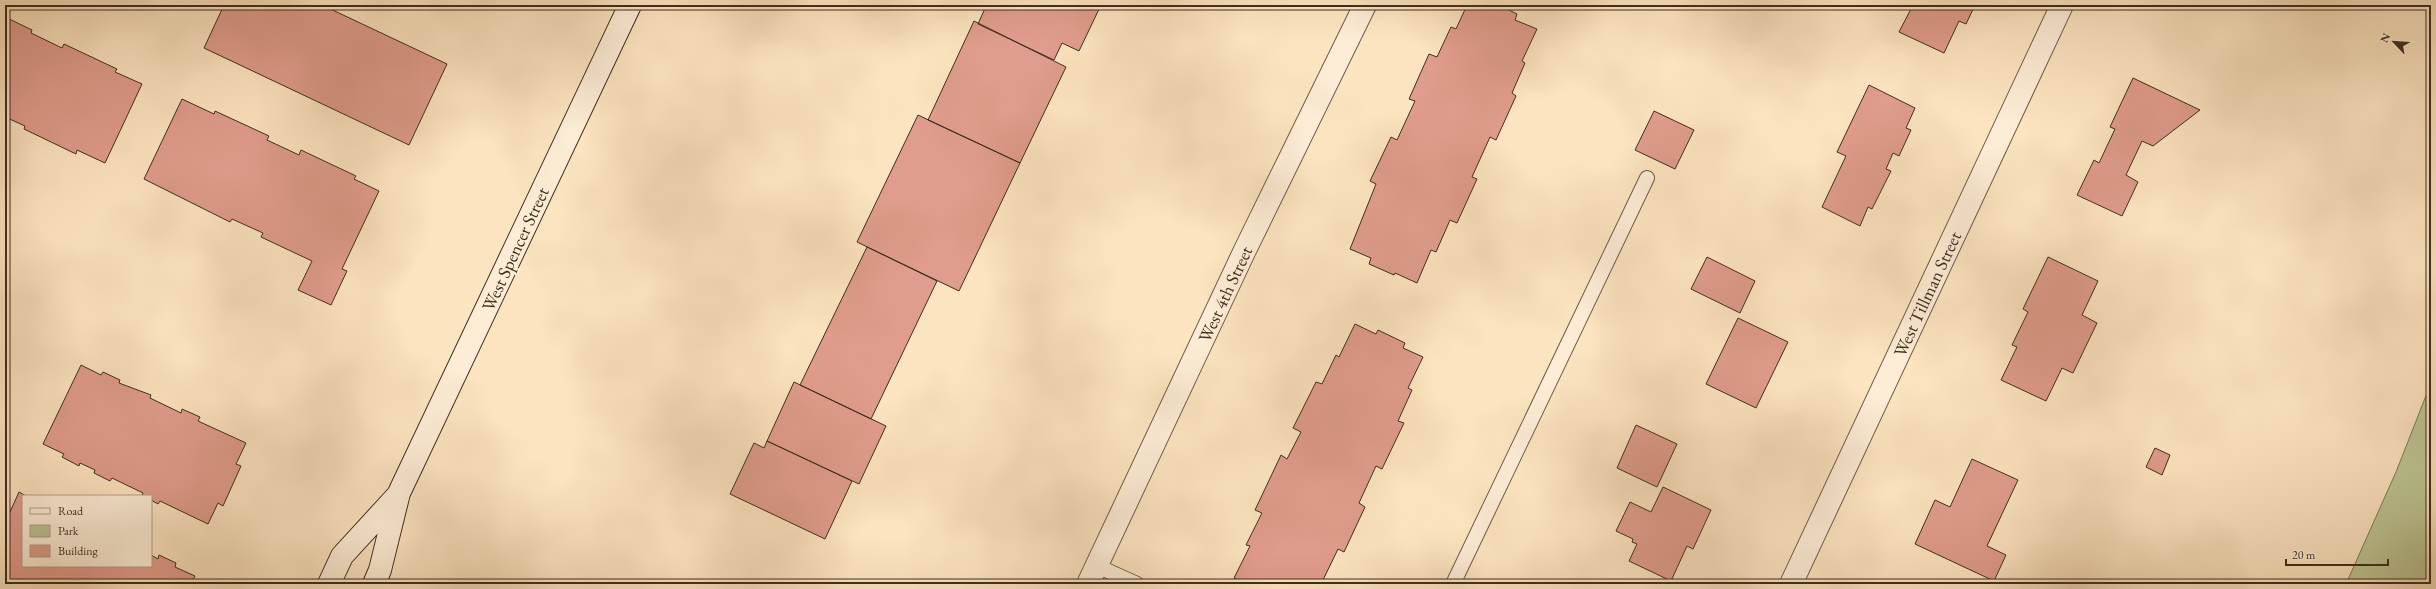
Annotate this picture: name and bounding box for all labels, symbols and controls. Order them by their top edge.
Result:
north arrow [2374,22,2414,62]
text: N [2377,31,2393,45]
street label: West Spencer Street [476,183,554,315]
street label: West Tillman Street [1888,227,1966,360]
street label: West 4th Street [1193,242,1257,346]
legend [22,495,152,567]
text: Road [58,503,84,519]
text: Park [58,523,79,539]
scale bar [2286,541,2388,567]
text: Building [58,543,99,559]
text: 20 m [2292,547,2316,563]

